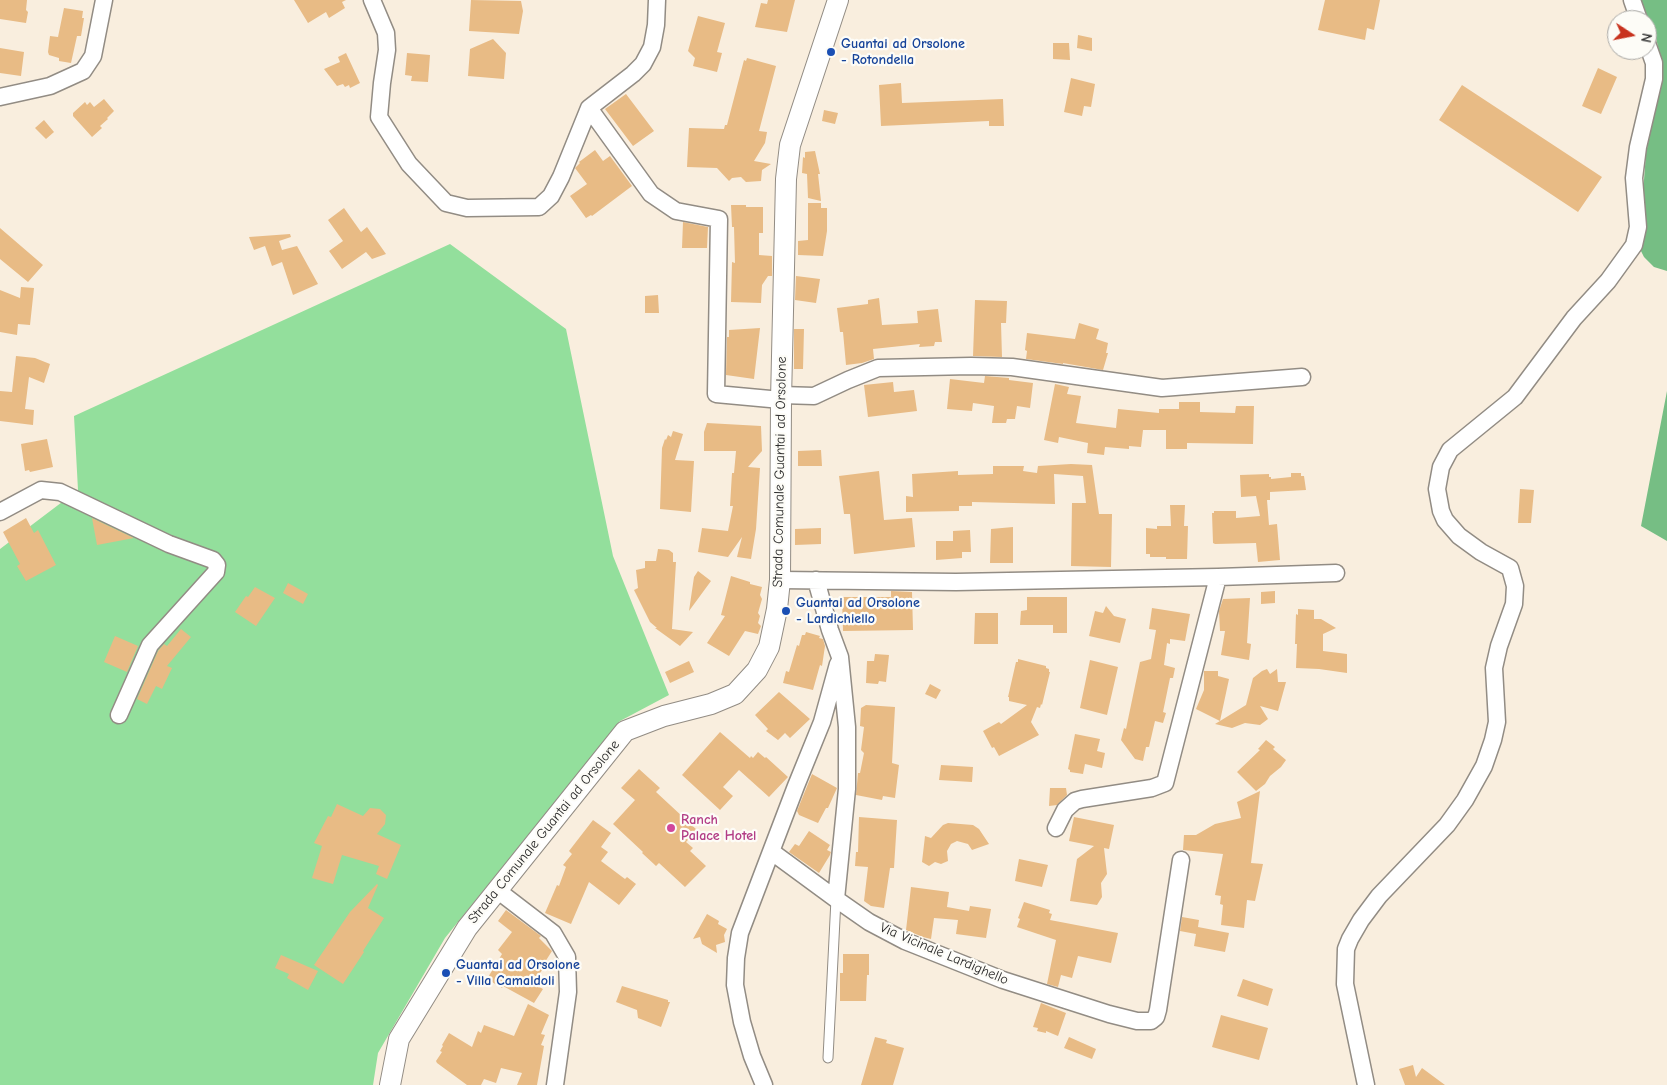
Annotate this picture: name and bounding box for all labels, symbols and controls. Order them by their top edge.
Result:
north arrow [1607,10,1657,60]
text: N [1637,32,1655,44]
place label: Guantai ad Orsolone - Rotondella [841,36,965,68]
marker: Guantai ad Orsolone - Rotondella [825,46,837,58]
street label: Strada Comunale Guantai ad Orsolone [770,356,790,588]
place label: Guantai ad Orsolone - Lardichiello [796,595,920,628]
marker: Guantai ad Orsolone - Lardichiello [780,605,792,617]
street label: Strada Comunale Guantai ad Orsolone [465,737,623,927]
place label: Ranch Palace Hotel [681,812,756,844]
marker: Ranch Palace Hotel [665,822,677,834]
street label: Via Vicinale Lardighello [877,919,1011,989]
place label: Guantai ad Orsolone - Villa Camaldoli [456,957,580,990]
marker: Guantai ad Orsolone - Villa Camaldoli [440,967,452,979]

